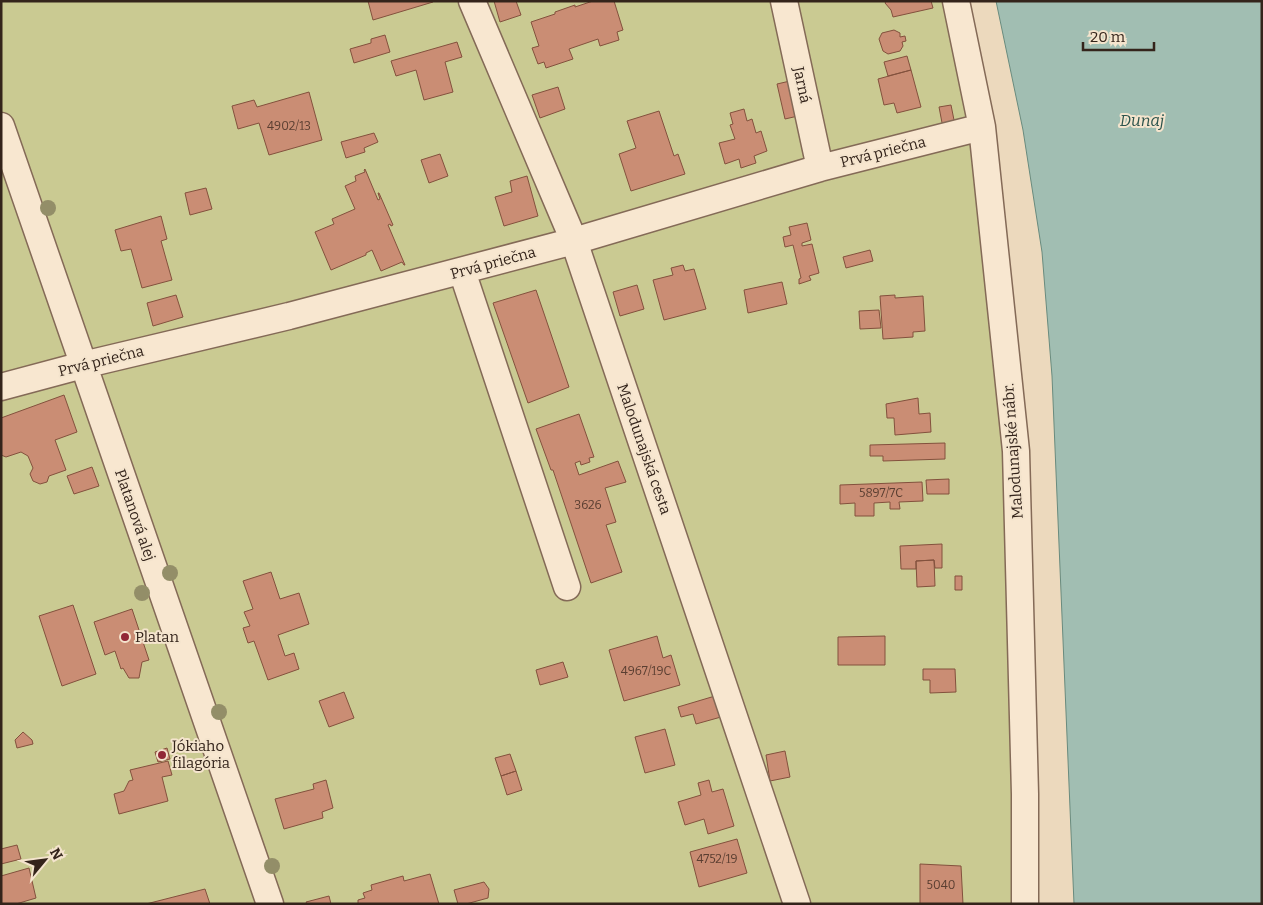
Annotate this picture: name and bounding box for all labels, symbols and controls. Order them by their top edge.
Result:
scale bar [1083,20,1154,52]
text: 20 m [1090,28,1126,46]
street label: Jarná [789,64,815,105]
water label: Dunaj [1120,111,1165,130]
house number: 4902/13 [267,119,311,133]
street label: Prvá priečna [838,133,928,171]
street label: Prvá priečna [448,243,538,283]
street label: Prvá priečna [56,342,146,380]
street label: Malodunajská cesta [613,381,675,517]
street label: Malodunajské nábr. [999,383,1027,519]
street label: Platanová alej [111,467,159,563]
house number: 5897/7C [859,486,903,500]
house number: 3626 [574,498,602,512]
place label: Platan [135,628,180,646]
marker: Platan [119,631,131,643]
house number: 4967/19C [621,664,671,678]
place label: Jókiaho filagória [171,737,230,772]
marker: Jókiaho filagória [156,749,168,761]
north arrow [20,835,70,885]
text: N [46,845,66,863]
house number: 4752/19 [696,852,738,866]
house number: 5040 [927,878,955,892]

